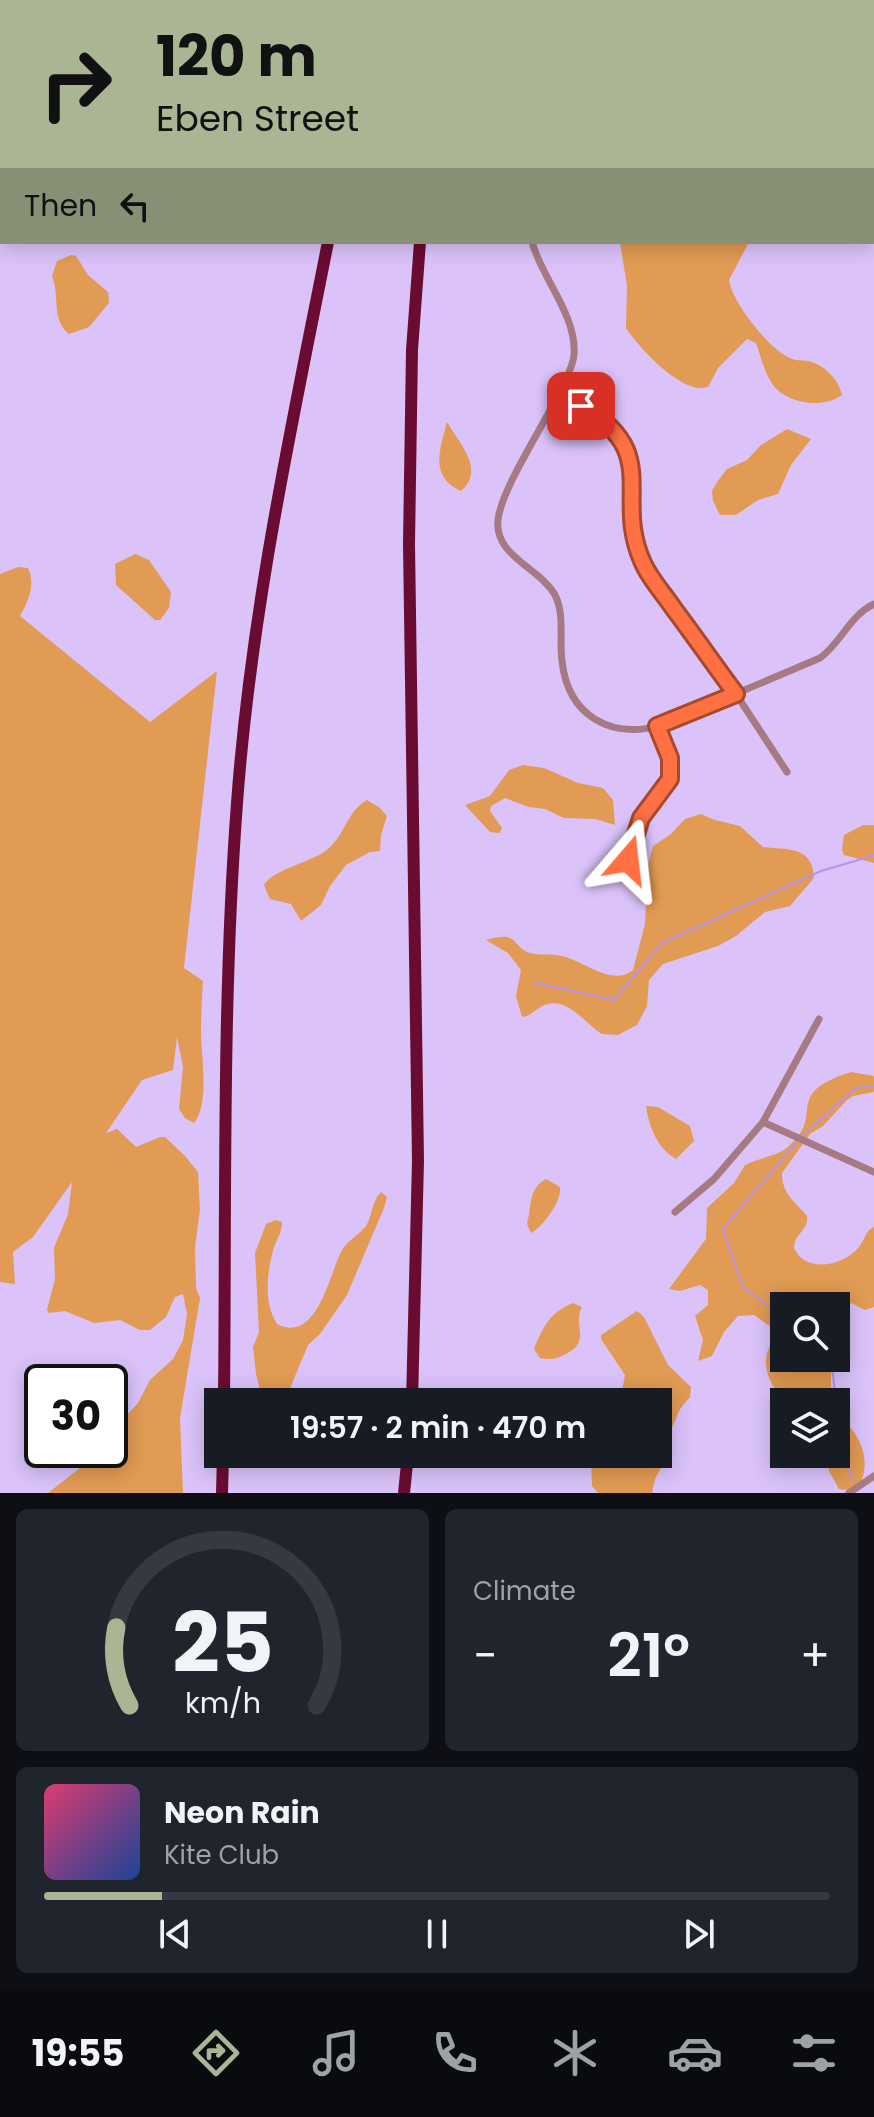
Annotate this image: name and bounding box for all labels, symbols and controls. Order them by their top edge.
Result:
text: 120 m [156,17,317,96]
icon: right [24,32,128,136]
text: Eben Street [156,93,359,144]
text: Then [24,184,97,227]
icon: left [113,184,157,228]
pin [547,372,615,440]
icon: arrive [559,384,603,428]
position arrow [586,818,670,902]
map controls [770,1292,850,1468]
button: search [770,1292,850,1372]
speed limit sign: 30 [24,1364,128,1468]
button: layers [770,1388,850,1468]
text: 19:57 · 2 min · 470 m [290,1406,586,1449]
text: Climate [473,1573,576,1609]
text: 25 [172,1585,273,1701]
text: 21° [607,1614,690,1698]
text: − [473,1625,497,1686]
text: + [800,1625,830,1686]
text: km/h [184,1683,261,1723]
text: Neon Rain [164,1791,320,1834]
text: Kite Club [164,1837,279,1873]
icon: previous [153,1912,197,1956]
icon: pause [415,1912,459,1956]
icon: next [677,1912,721,1956]
icon: directions [188,2025,244,2081]
icon: music [308,2025,364,2081]
icon: phone [427,2025,483,2081]
icon: climate [547,2025,603,2081]
icon: car [667,2025,723,2081]
icon: filters [786,2025,842,2081]
text: 19:55 [32,2028,125,2079]

